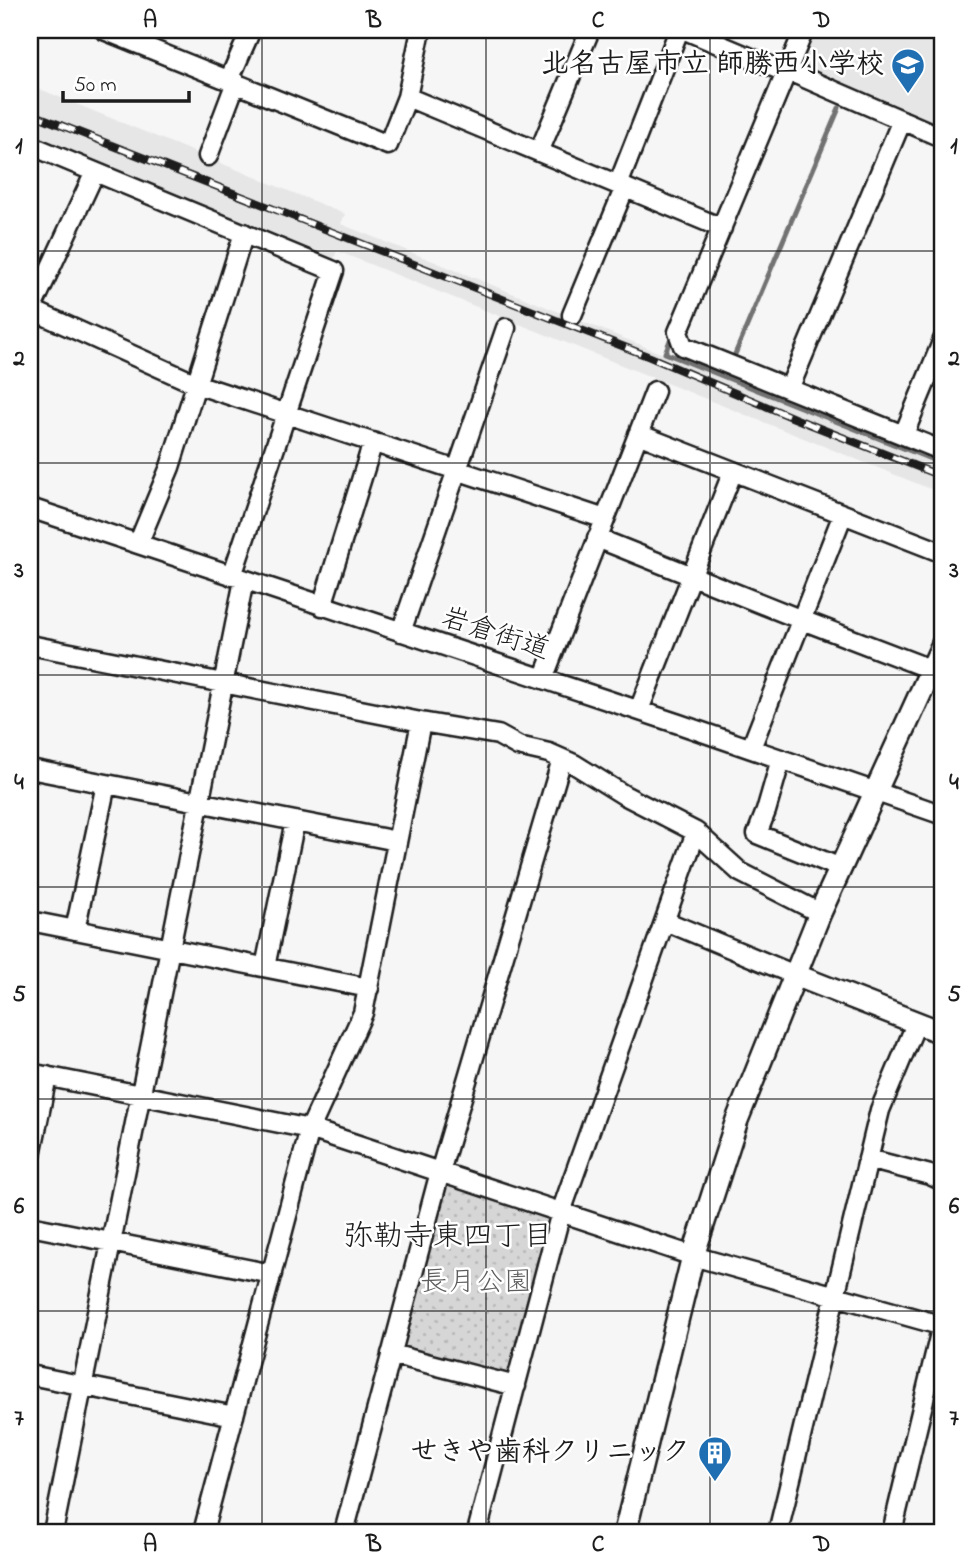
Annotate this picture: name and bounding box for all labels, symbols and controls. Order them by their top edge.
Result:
text: A [143,5,157,38]
text: B [365,5,382,38]
text: C [592,5,605,38]
text: D [813,5,830,38]
place label: 北名古屋市立 師勝西小学校 [541,45,884,86]
school or university icon: 北名古屋市立 師勝西小学校 [889,46,927,95]
scale bar [63,60,189,104]
text: 50 m [74,71,117,101]
text: 1 [15,131,23,164]
text: 1 [950,131,958,164]
text: 2 [12,343,25,376]
text: 2 [947,343,960,376]
text: 3 [13,555,24,588]
text: 3 [948,555,959,588]
street label: 岩倉街道 [435,598,555,672]
text: 4 [14,767,24,800]
text: 4 [949,767,959,800]
text: 5 [12,979,26,1012]
text: 5 [947,979,961,1012]
text: 6 [14,1191,25,1224]
text: 6 [949,1191,960,1224]
district label: 弥勒寺東四丁目 [343,1216,553,1260]
park label: 長月公園 [420,1263,532,1304]
text: 7 [14,1403,24,1436]
text: 7 [949,1403,959,1436]
place label: せきや歯科クリニック [410,1433,690,1474]
building icon: せきや歯科クリニック [696,1434,734,1483]
text: A [143,1529,157,1562]
text: B [365,1529,382,1562]
text: C [592,1529,605,1562]
text: D [813,1529,830,1562]

